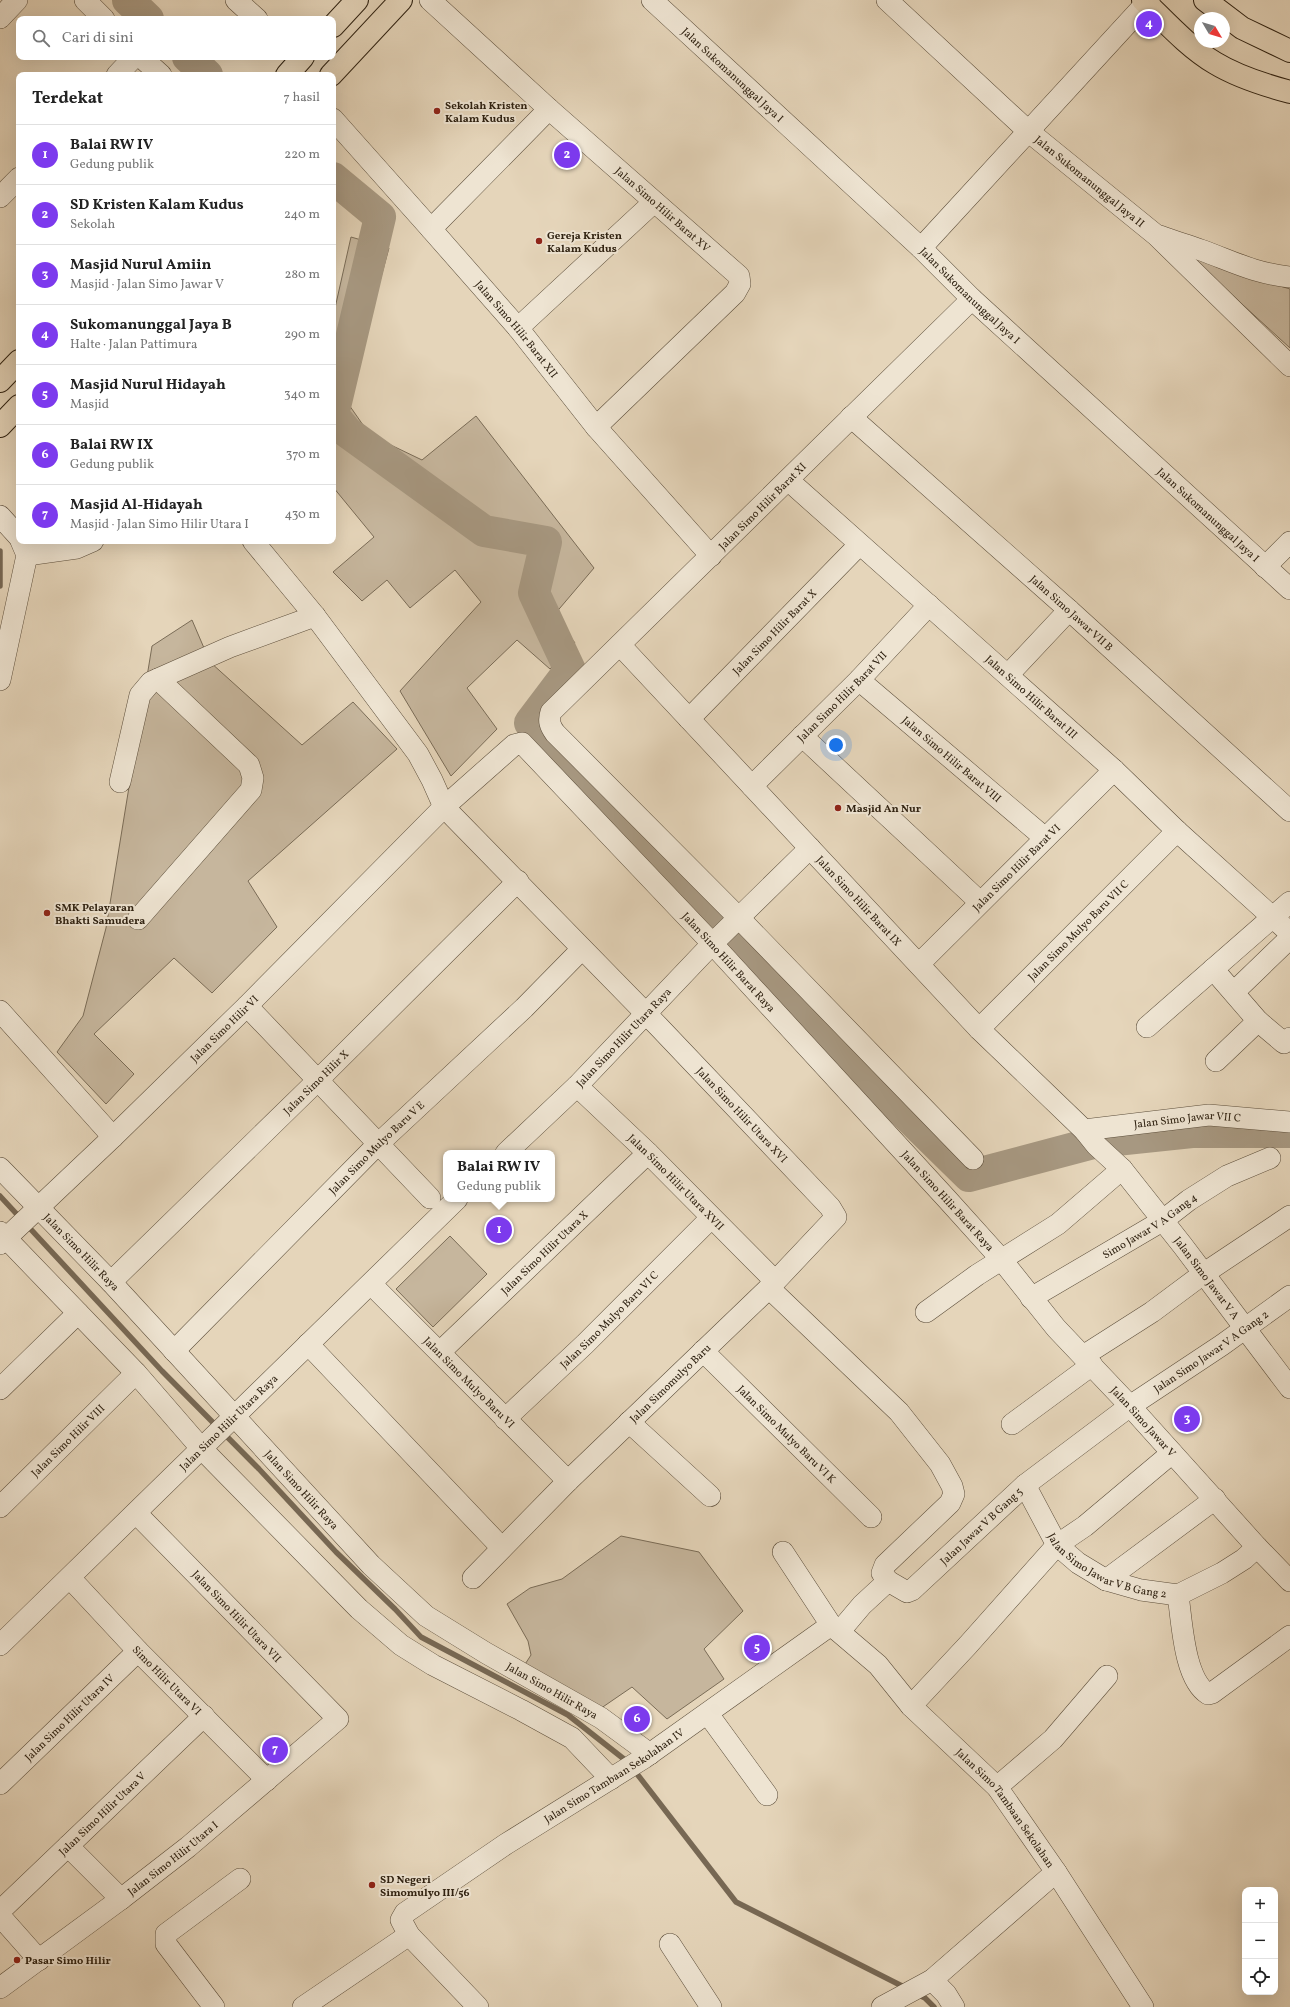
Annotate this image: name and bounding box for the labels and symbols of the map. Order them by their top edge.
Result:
pin: 4 [1136,9,1162,39]
north arrow [1194,12,1230,48]
street label: Jalan Sukomanunggal Jaya I [678,25,786,127]
place label: Sekolah Kristen Kalam Kudus [445,99,528,127]
marker: Sekolah Kristen Kalam Kudus [432,106,442,116]
street label: Jalan Sukomanunggal Jaya II [1031,133,1147,232]
pin: 2 [554,140,580,170]
street label: Jalan Simo Hilir Barat XV [611,164,713,256]
place label: Gereja Kristen Kalam Kudus [547,229,622,257]
marker: Gereja Kristen Kalam Kudus [534,236,544,246]
street label: Jalan Sukomanunggal Jaya I [915,245,1023,348]
street label: Jalan Simo Hilir Barat XII [471,278,561,382]
street label: Jalan Simo Hilir Barat XI [716,460,810,554]
street label: Jalan Sukomanunggal Jaya I [1153,465,1262,566]
street label: Jalan Simo Jawar VII B [1026,572,1116,656]
street label: Jalan Simo Hilir Barat X [730,587,821,679]
street label: Jalan Simo Hilir Barat VII [795,648,891,746]
street label: Jalan Simo Hilir Barat III [981,653,1080,743]
street label: Jalan Simo Hilir Barat VIII [898,714,1004,807]
your location [826,735,846,755]
place label: Masjid An Nur [846,802,922,817]
marker: Masjid An Nur [833,803,843,813]
street label: Jalan Simo Hilir Barat VI [970,821,1065,916]
street label: Jalan Simo Hilir Barat IX [812,853,904,950]
street label: Jalan Simo Mulyo Baru VII C [1025,877,1133,985]
place label: SMK Pelayaran Bhakti Samudera [55,901,145,929]
marker: SMK Pelayaran Bhakti Samudera [42,908,52,918]
street label: Jalan Simo Hilir Barat Raya [678,910,778,1017]
street label: Jalan Simo Hilir Utara Raya [574,985,676,1091]
street label: Jalan Simo Hilir VI [188,992,263,1066]
street label: Jalan Simo Hilir X [281,1048,353,1119]
street label: Jalan Simo Hilir Utara XVI [692,1064,790,1167]
street label: Jalan Simo Mulyo Baru V E [326,1098,429,1199]
street label: Jalan Simo Jawar VII C [1133,1109,1241,1133]
street label: Jalan Simo Hilir Utara XVII [624,1131,727,1234]
street label: Jalan Simo Hilir Barat Raya [897,1148,997,1256]
street label: Simo Jawar V A Gang 4 [1100,1190,1201,1263]
street label: Jalan Simo Hilir Utara X [498,1208,592,1299]
street label: Jalan Simo Hilir Raya [39,1211,122,1295]
pin: 1 [486,1215,512,1245]
street label: Jalan Simo Jawar V A [1170,1234,1242,1323]
street label: Jalan Simo Mulyo Baru VI C [557,1268,663,1373]
street label: Jalan Simo Jawar V A Gang 2 [1151,1308,1272,1397]
street label: Jalan Simo Mulyo Baru VI [419,1334,517,1432]
street label: Jalan Simomulyo Baru [627,1341,715,1427]
street label: Jalan Simo Hilir Utara Raya [177,1371,282,1475]
street label: Jalan Simo Mulyo Baru VI K [733,1383,839,1488]
street label: Jalan Simo Jawar V [1106,1384,1179,1461]
street label: Jalan Simo Hilir VIII [29,1402,109,1481]
pin: 3 [1174,1404,1200,1434]
street label: Jalan Simo Hilir Raya [260,1448,341,1534]
street label: Jalan Jawar V B Gang 5 [938,1485,1027,1569]
street label: Jalan Simo Jawar V B Gang 2 [1043,1531,1168,1602]
street label: Jalan Simo Hilir Utara VII [188,1568,284,1667]
pin: 5 [744,1633,770,1663]
street label: Simo Hilir Utara VI [128,1643,204,1719]
street label: Jalan Simo Hilir Raya [503,1660,600,1724]
street label: Jalan Simo Hilir Utara IV [22,1671,119,1765]
pin: 6 [624,1704,650,1734]
street label: Jalan Simo Tambaan Sekolahan IV [542,1725,688,1827]
pin: 7 [262,1735,288,1765]
street label: Jalan Simo Tambaan Sekolahan [952,1746,1057,1872]
street label: Jalan Simo Hilir Utara V [56,1769,150,1860]
street label: Jalan Simo Hilir Utara I [125,1818,222,1900]
place label: SD Negeri Simomulyo III/56 [380,1873,469,1901]
marker: SD Negeri Simomulyo III/56 [367,1880,377,1890]
place label: Pasar Simo Hilir [25,1954,112,1969]
marker: Pasar Simo Hilir [12,1955,22,1965]

